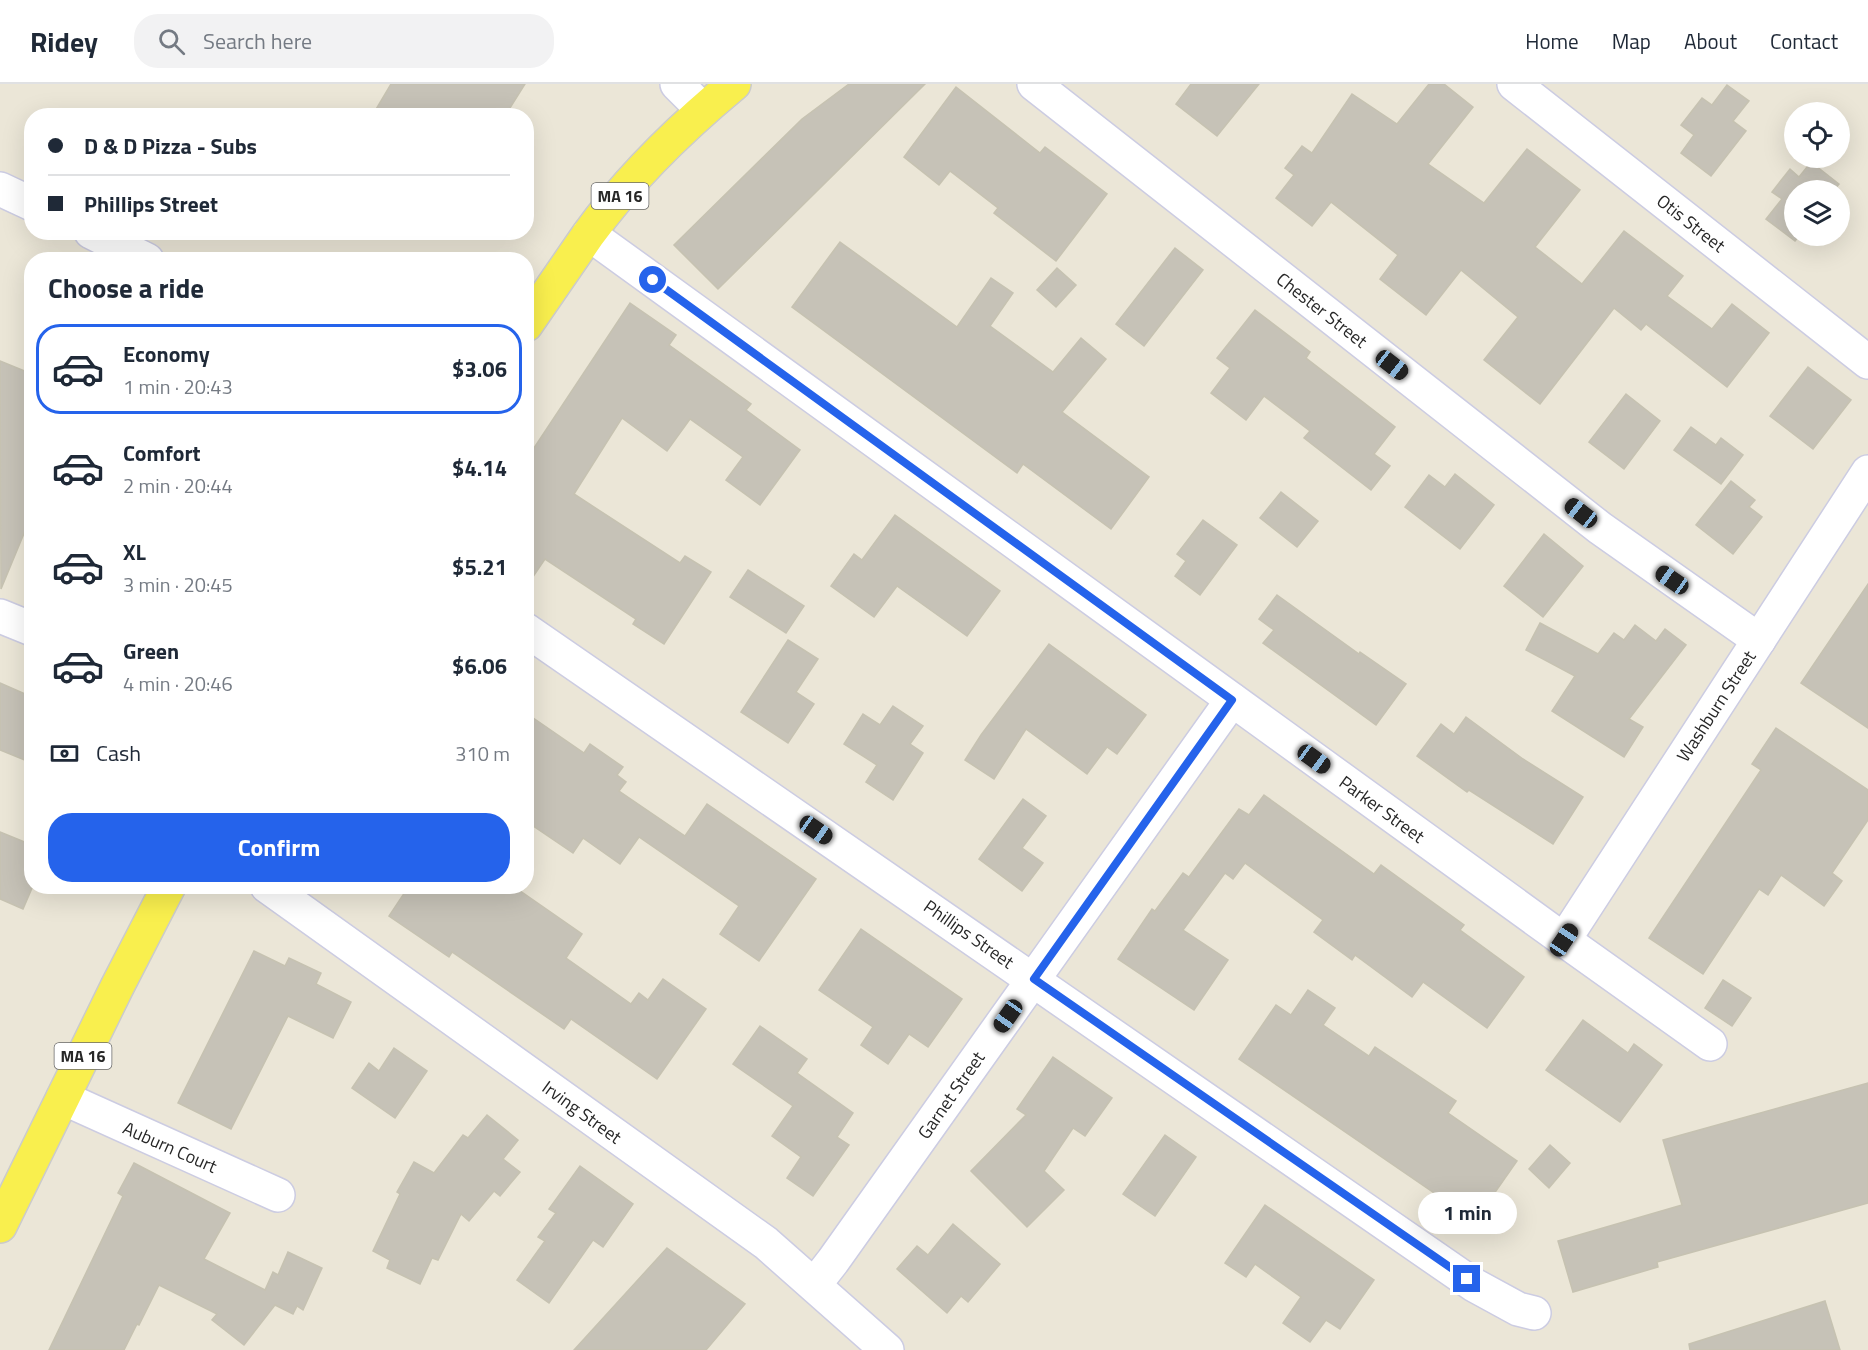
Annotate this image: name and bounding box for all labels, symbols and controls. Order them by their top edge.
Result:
search box [134,14,554,68]
text: Ridey [30,20,98,63]
text: Search here [203,24,312,58]
icon: search [155,25,188,58]
text: Home [1525,25,1579,57]
text: Map [1612,25,1651,57]
text: About [1684,25,1737,57]
text: Contact [1770,25,1838,57]
map controls [1784,102,1850,246]
button: locate [1784,102,1850,168]
text: D & D Pizza - Subs [84,129,257,163]
button: layers [1784,180,1850,246]
road number: MA 16 [592,183,648,209]
text: Phillips Street [84,187,218,221]
street label: Otis Street [1651,187,1732,259]
route start [639,266,666,293]
street label: Chester Street [1271,266,1374,355]
text: Choose a ride [48,267,204,308]
text: Economy [123,337,210,371]
icon: car [51,342,105,396]
car [1372,347,1412,383]
text: $3.06 [452,352,507,386]
text: 1 min · 20:43 [123,371,233,402]
text: Comfort [123,436,201,470]
icon: car [51,441,105,495]
text: $4.14 [452,451,507,485]
text: 2 min · 20:44 [123,470,233,501]
car [1561,495,1601,531]
text: XL [123,535,146,569]
icon: car [51,540,105,594]
text: $5.21 [452,550,507,584]
car [1652,562,1692,598]
text: 3 min · 20:45 [123,569,233,600]
text: Green [123,634,179,668]
icon: car [51,639,105,693]
street label: Washburn Street [1670,644,1763,767]
text: $6.06 [452,649,507,683]
text: 4 min · 20:46 [123,668,233,699]
text: Cash [96,736,141,770]
icon: cash [48,737,81,770]
text: 310 m [455,738,510,769]
car [1294,741,1334,777]
street label: Parker Street [1334,769,1431,850]
car [796,812,836,848]
button: Confirm [48,813,510,882]
street label: Phillips Street [918,893,1020,975]
car [1546,920,1582,960]
car [990,996,1026,1036]
road number: MA 16 [54,1043,112,1069]
street label: Garnet Street [911,1045,992,1144]
street label: Irving Street [537,1074,628,1151]
street label: Auburn Court [119,1114,222,1180]
callout: 1 min [1418,1192,1516,1234]
text: 1 min [1443,1197,1492,1228]
route end [1453,1265,1480,1292]

